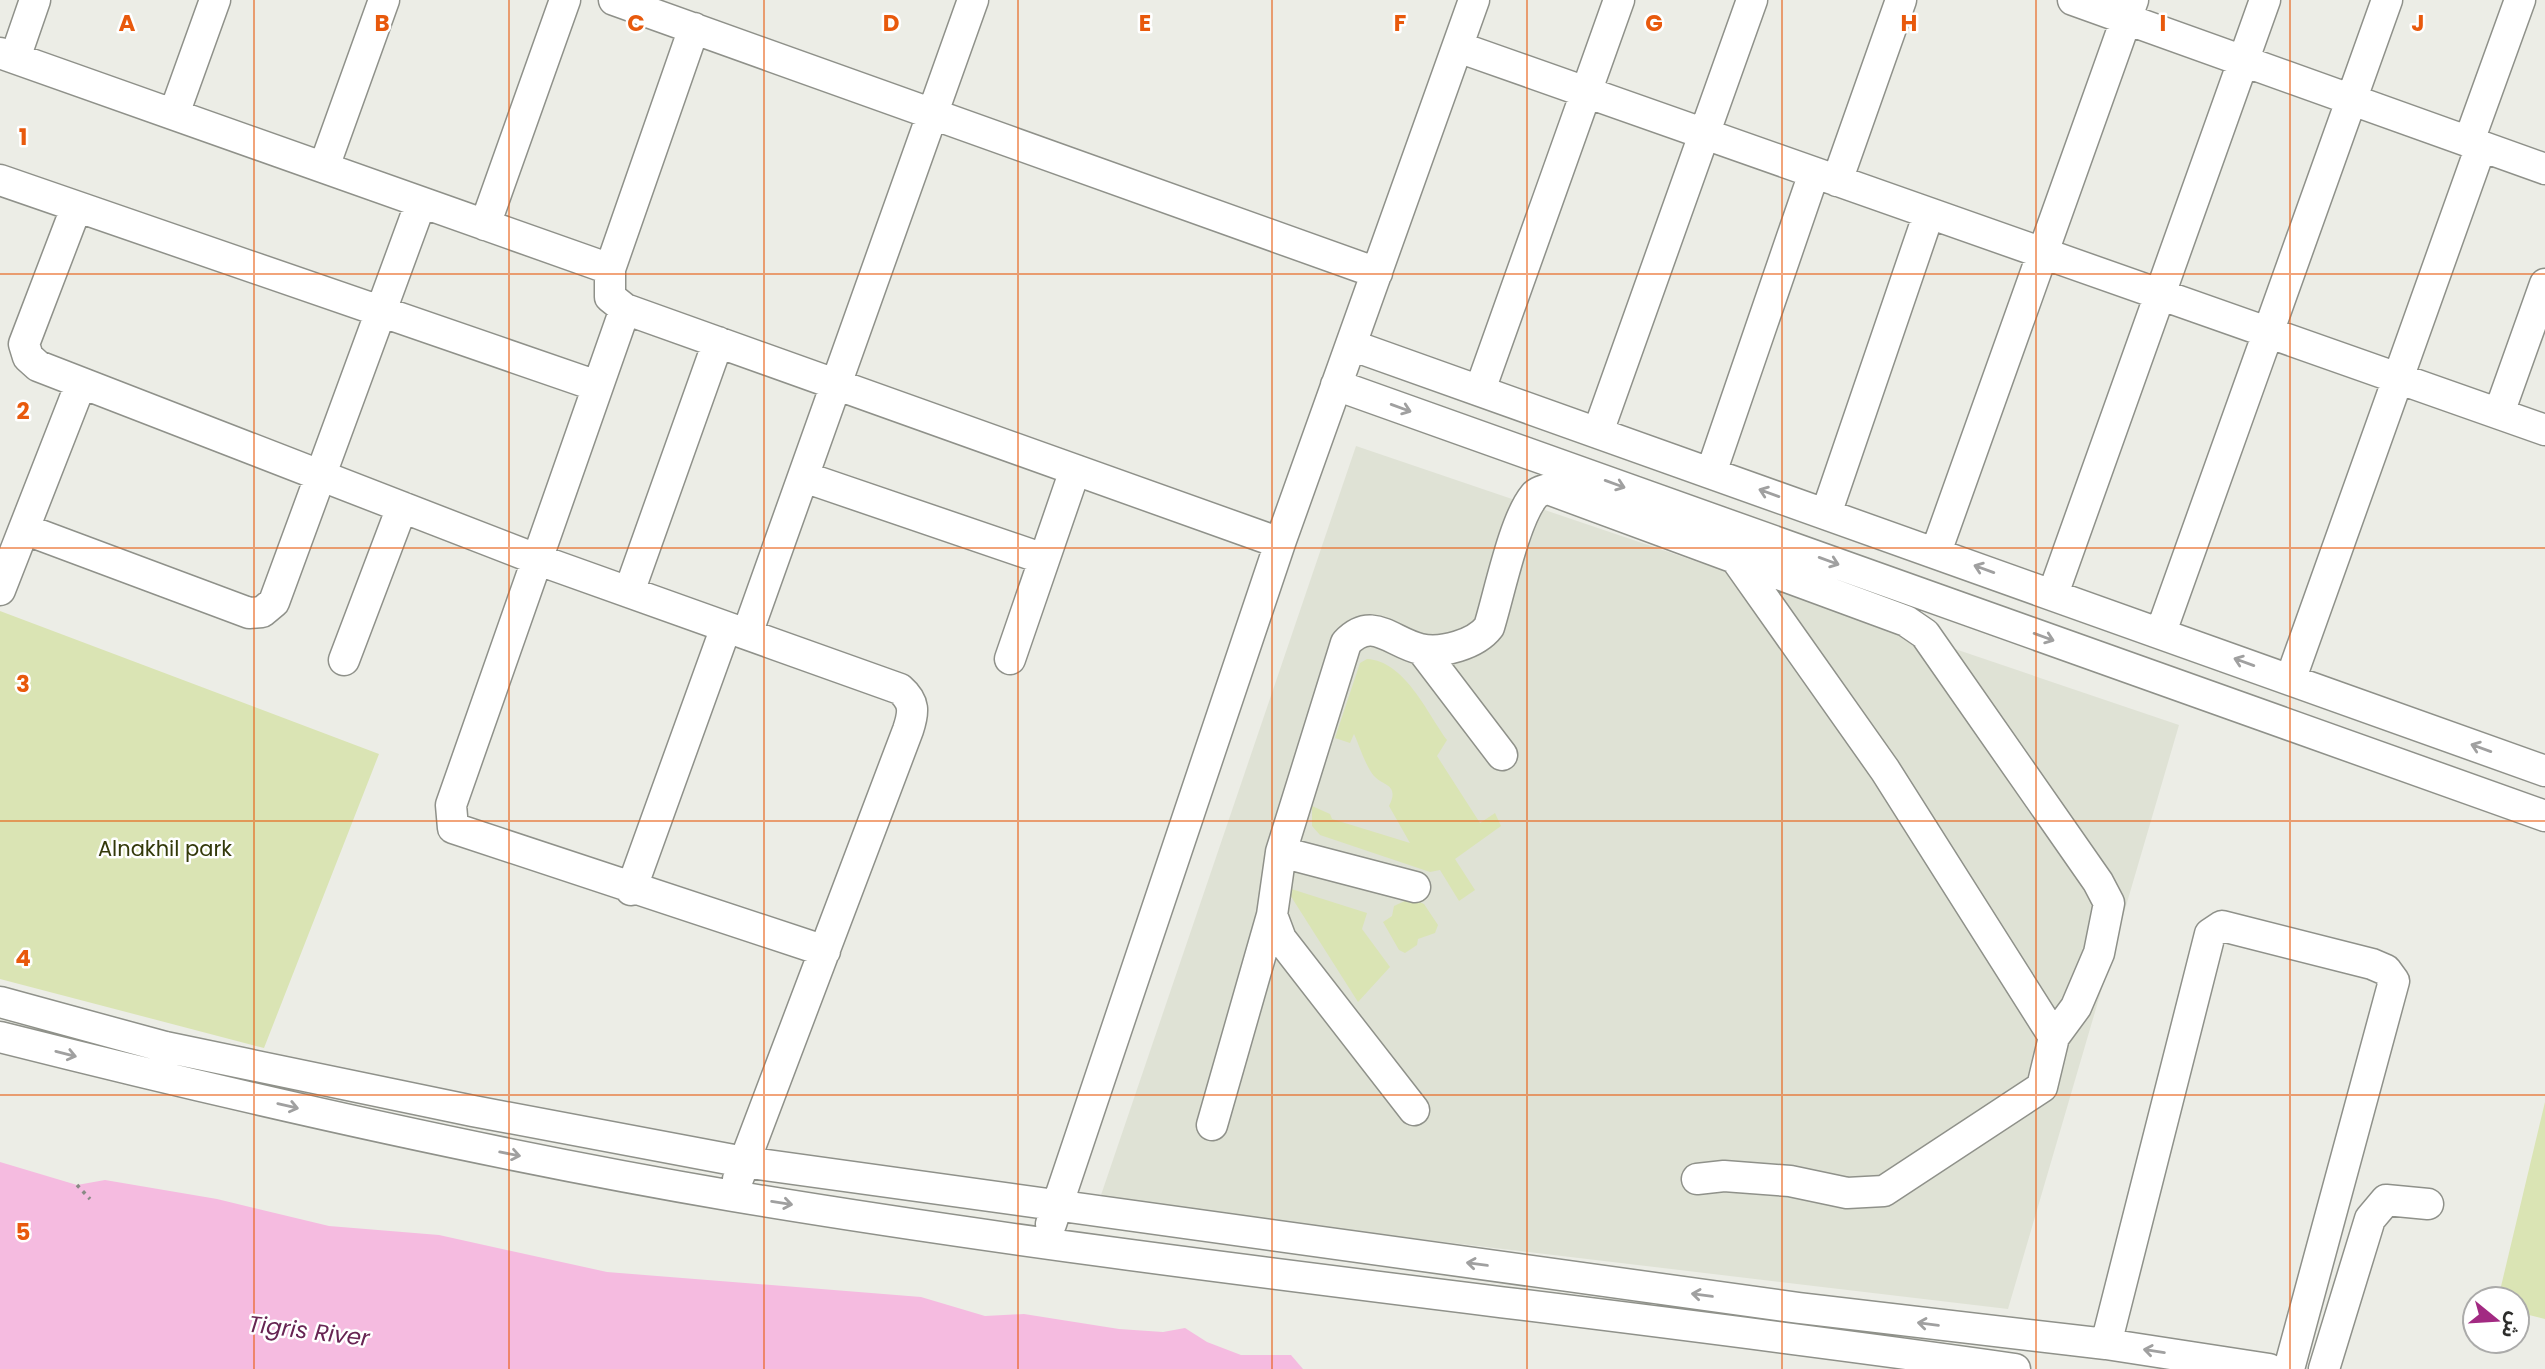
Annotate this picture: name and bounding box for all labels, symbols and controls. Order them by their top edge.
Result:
text: A [119,7,136,39]
text: B [374,7,390,39]
text: C [627,7,645,39]
text: D [883,7,899,39]
text: E [1139,7,1151,39]
text: F [1394,7,1406,39]
text: G [1645,7,1663,39]
text: H [1901,7,1917,39]
text: I [2160,7,2166,39]
text: J [2411,7,2425,39]
text: 1 [19,121,27,153]
text: 2 [16,395,30,427]
one-way arrow [1389,403,1411,415]
one-way arrow [1604,478,1626,491]
one-way arrow [1759,486,1781,498]
one-way arrow [1818,555,1840,568]
one-way arrow [1973,562,1995,574]
one-way arrow [2032,632,2054,644]
one-way arrow [2234,655,2256,667]
text: 3 [16,668,30,700]
one-way arrow [2470,741,2492,753]
park label: Alnakhil park [98,834,232,863]
text: 4 [15,942,31,974]
one-way arrow [54,1048,77,1061]
one-way arrow [276,1100,299,1114]
one-way arrow [498,1148,521,1162]
one-way arrow [770,1197,793,1210]
text: 5 [16,1216,30,1248]
one-way arrow [1466,1258,1489,1271]
north arrow [2461,1285,2531,1355]
one-way arrow [1691,1289,1714,1302]
water label: Tigris River [246,1308,373,1354]
text: ش [2495,1309,2529,1342]
one-way arrow [1917,1317,1940,1330]
one-way arrow [2143,1345,2165,1358]

